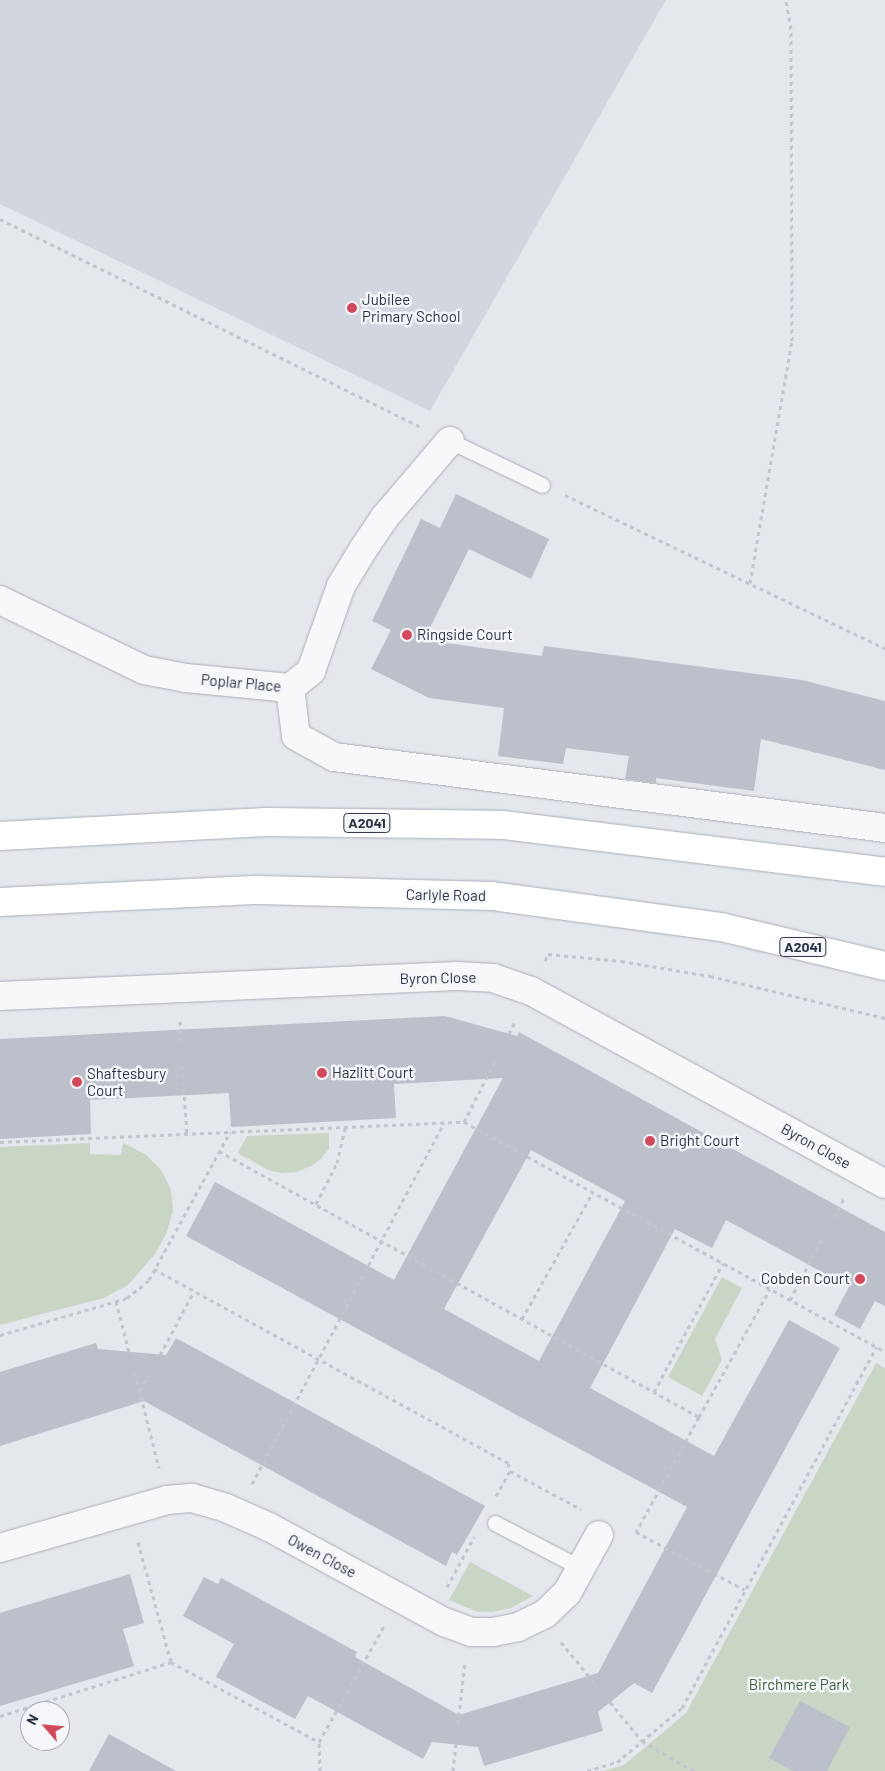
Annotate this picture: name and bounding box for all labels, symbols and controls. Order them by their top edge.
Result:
place label: Jubilee Primary School [362,290,460,325]
marker: Jubilee Primary School [346,302,358,314]
place label: Ringside Court [417,626,513,644]
marker: Ringside Court [401,629,413,641]
street label: Poplar Place [200,671,282,695]
road number: A2041 [343,811,391,834]
street label: Carlyle Road [406,885,486,905]
road number: A2041 [779,936,827,959]
street label: Byron Close [399,968,477,988]
place label: Shaftesbury Court [87,1064,166,1099]
place label: Hazlitt Court [332,1064,414,1082]
marker: Hazlitt Court [316,1067,328,1079]
marker: Shaftesbury Court [71,1076,83,1088]
street label: Byron Close [778,1120,854,1172]
place label: Bright Court [660,1132,740,1150]
marker: Bright Court [644,1135,656,1147]
place label: Cobden Court [761,1270,850,1288]
marker: Cobden Court [854,1273,866,1285]
street label: Owen Close [285,1530,359,1582]
park label: Birchmere Park [749,1676,849,1694]
north arrow [20,1701,70,1751]
text: N [22,1711,42,1727]

